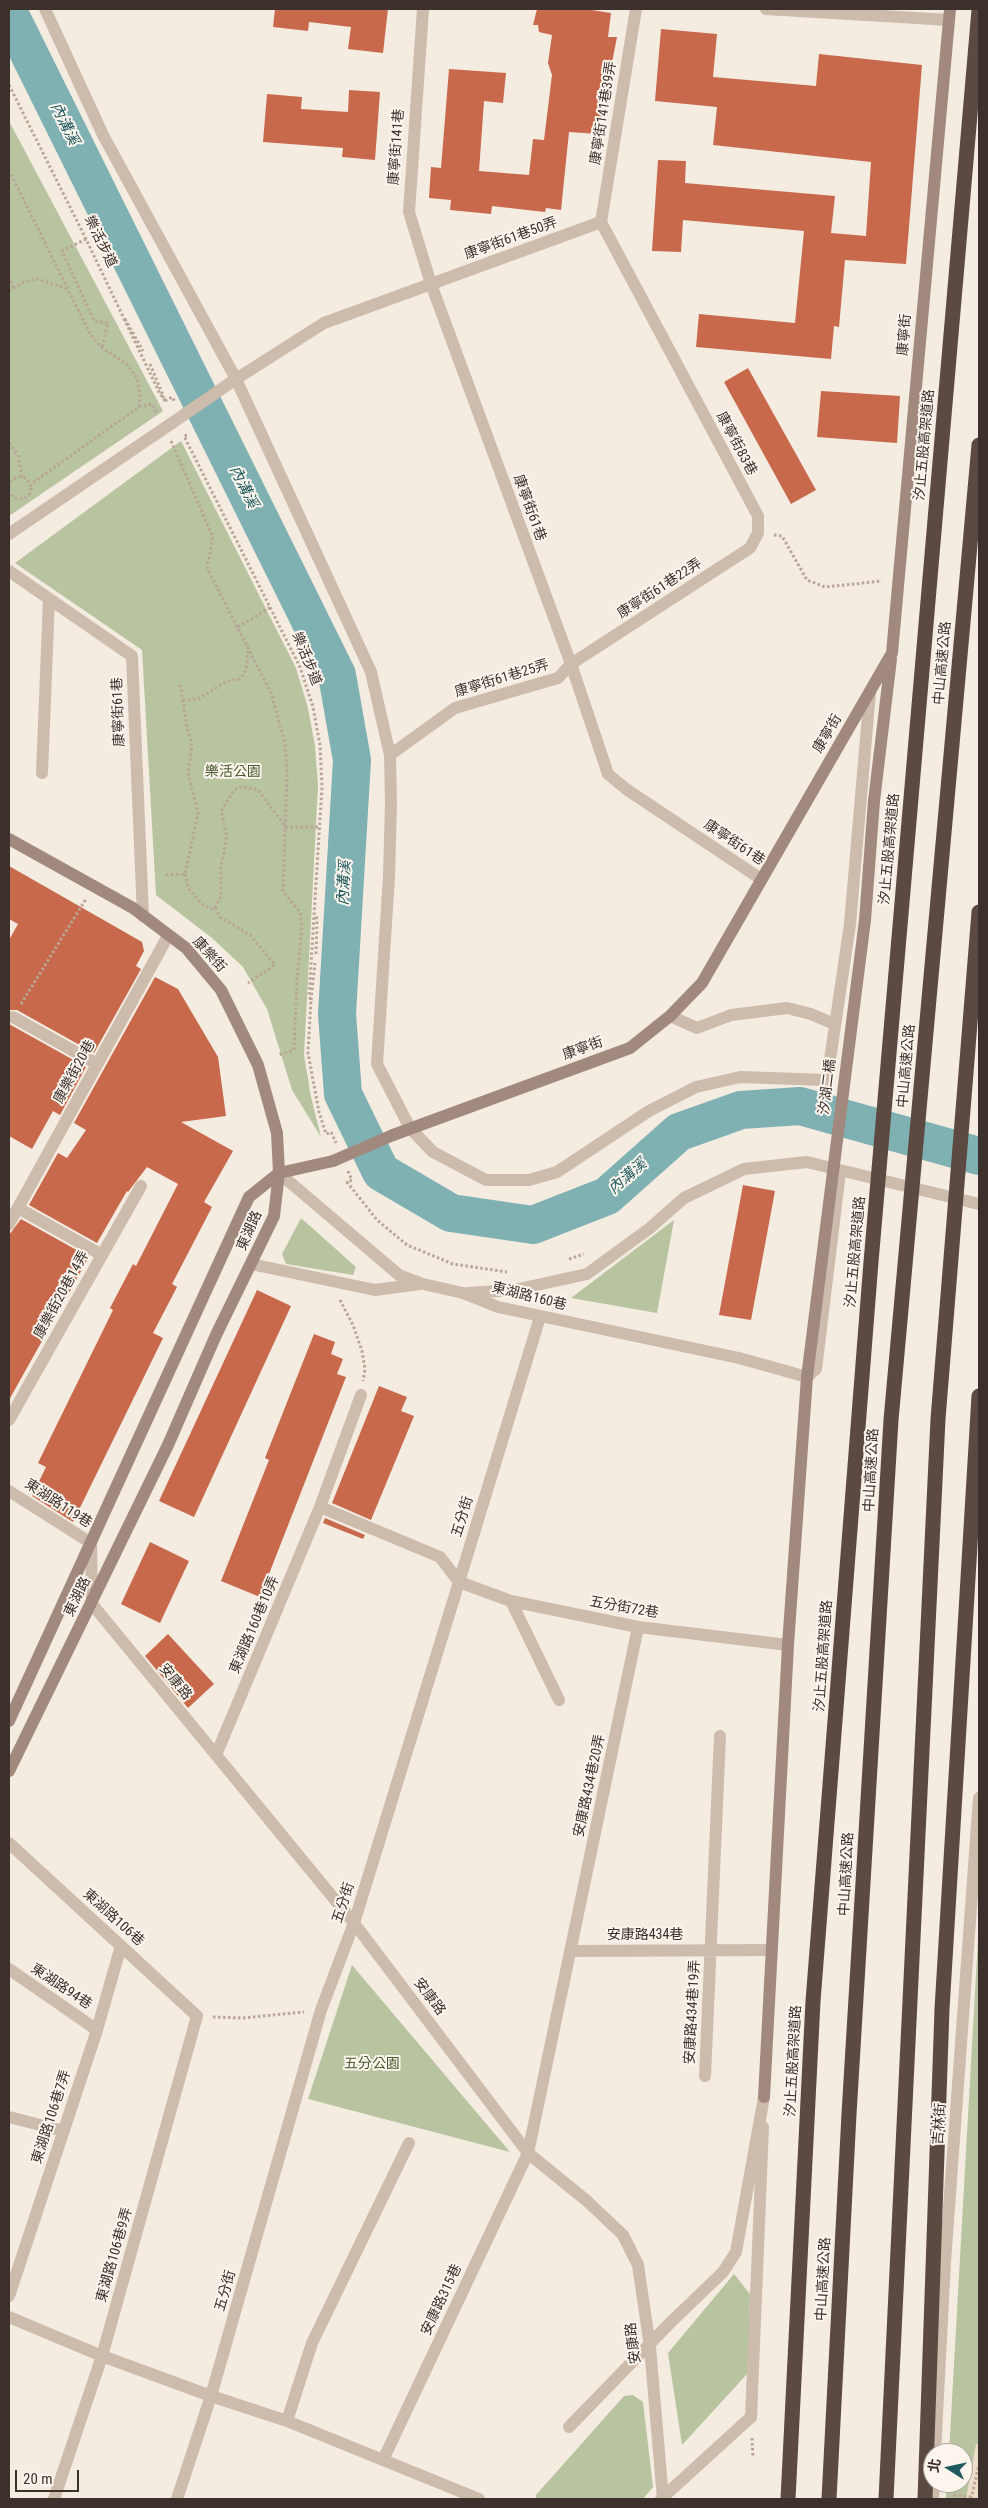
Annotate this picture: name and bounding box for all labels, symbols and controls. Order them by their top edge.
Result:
street label: 康寧街141巷39弄 [588,60,620,166]
water label: 內溝溪 [46,100,82,148]
street label: 康寧街141巷 [386,108,408,186]
street label: 樂活步道 [80,213,120,271]
street label: 康寧街61巷50弄 [462,214,560,264]
street label: 康寧街 [895,313,915,357]
street label: 汐止五股高架道路 [912,388,938,502]
street label: 康寧街83巷 [712,409,760,479]
water label: 內溝溪 [225,463,261,511]
street label: 康寧街61巷 [509,472,549,544]
street label: 康寧街61巷22弄 [614,555,706,623]
street label: 中山高速公路 [931,620,955,706]
street label: 樂活步道 [288,630,324,688]
street label: 康寧街61巷25弄 [453,657,551,701]
street label: 康寧街61巷 [109,677,129,747]
street label: 康寧街 [810,712,846,756]
park label: 樂活公園 [205,764,261,780]
street label: 汐止五股高架道路 [877,792,903,906]
street label: 康寧街61巷 [700,817,768,869]
water label: 內溝溪 [335,860,355,906]
street label: 康樂街 [189,934,229,976]
street label: 中山高速公路 [895,1023,919,1109]
street label: 康寧街 [560,1034,606,1064]
street label: 康樂街20巷 [51,1037,99,1107]
street label: 汐湖二橋 [816,1058,840,1116]
water label: 內溝溪 [605,1155,651,1199]
street label: 汐止五股高架道路 [843,1195,869,1309]
street label: 東湖路 [234,1208,266,1254]
street label: 康樂街20巷14弄 [31,1248,93,1342]
street label: 東湖路160巷 [490,1280,568,1314]
street label: 中山高速公路 [861,1428,883,1512]
street label: 東湖路119巷 [21,1476,95,1532]
street label: 五分街 [449,1494,477,1540]
street label: 東湖路 [61,1574,95,1620]
street label: 東湖路160巷10弄 [227,1574,283,1676]
street label: 五分街72巷 [588,1594,660,1622]
street label: 汐止五股高架道路 [812,1600,836,1712]
street label: 安康路 [155,1660,195,1704]
street label: 安康路434巷20弄 [571,1733,609,1839]
street label: 中山高速公路 [836,1832,858,1916]
street label: 五分街 [330,1880,358,1926]
street label: 東湖路106巷 [79,1886,147,1950]
street label: 安康路434巷 [607,1927,683,1943]
street label: 安康路434巷19弄 [682,1959,704,2065]
street label: 東湖路94巷 [27,1961,95,2013]
street label: 安康路 [410,1975,448,2019]
street label: 汐止五股高架道路 [783,2005,805,2117]
park label: 五分公園 [344,2056,400,2072]
street label: 東湖路106巷7弄 [29,2068,75,2166]
street label: 吉林街 [930,2102,950,2146]
street label: 東湖路106巷9弄 [93,2206,137,2304]
street label: 中山高速公路 [813,2237,835,2321]
street label: 安康路315巷 [418,2262,466,2338]
street label: 五分街 [212,2268,240,2314]
street label: 安康路 [623,2321,645,2365]
north arrow [923,2443,973,2493]
text: 北 [925,2457,943,2474]
scale bar [18,2460,81,2492]
text: 20 m [23,2470,53,2488]

